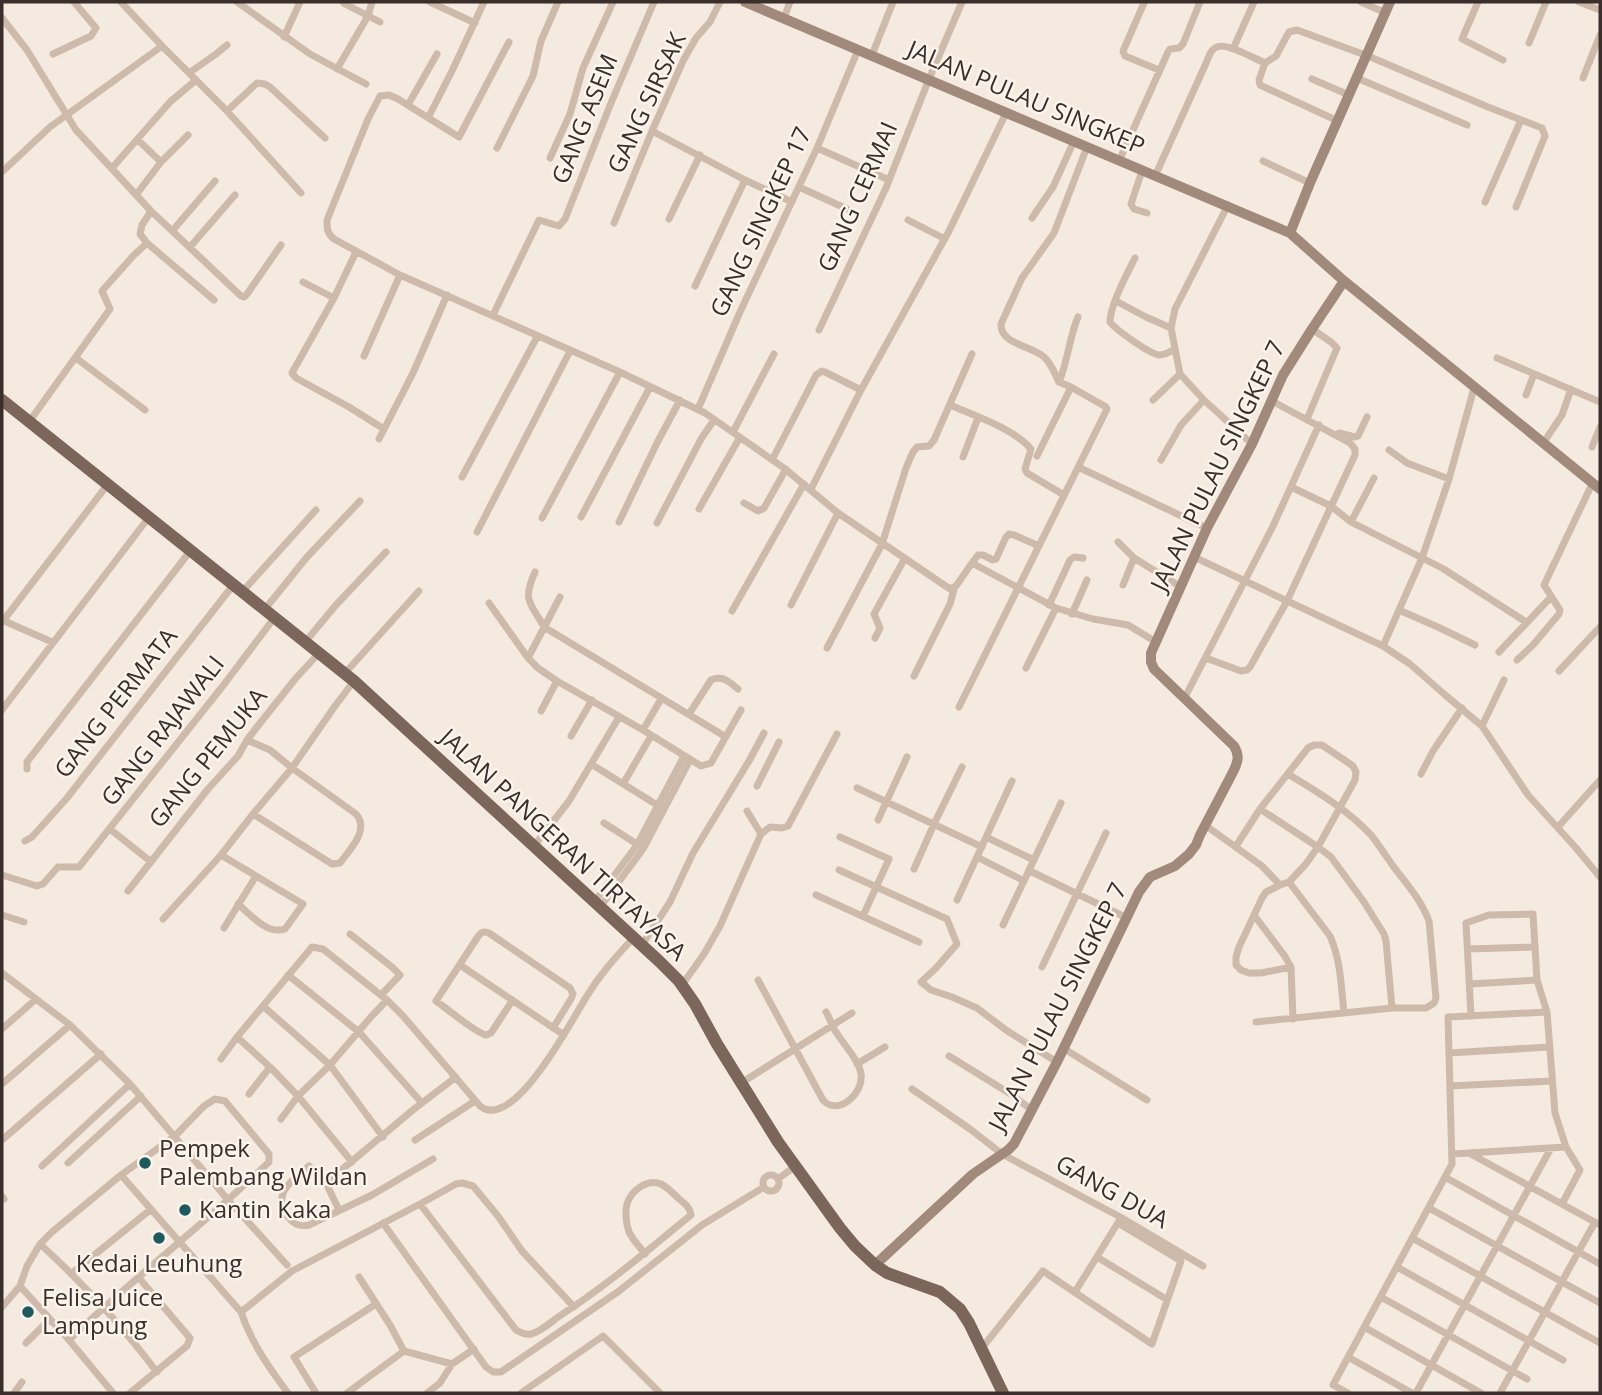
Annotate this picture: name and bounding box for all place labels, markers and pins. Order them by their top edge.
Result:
place label: Pempek Palembang Wildan [159,1131,368,1192]
marker: Pempek Palembang Wildan [137,1155,153,1171]
place label: Kantin Kaka [199,1192,331,1225]
marker: Kantin Kaka [177,1202,193,1218]
marker: Kedai Leuhung [151,1230,167,1246]
place label: Kedai Leuhung [76,1246,242,1279]
place label: Felisa Juice Lampung [42,1280,163,1341]
marker: Felisa Juice Lampung [20,1304,36,1320]

